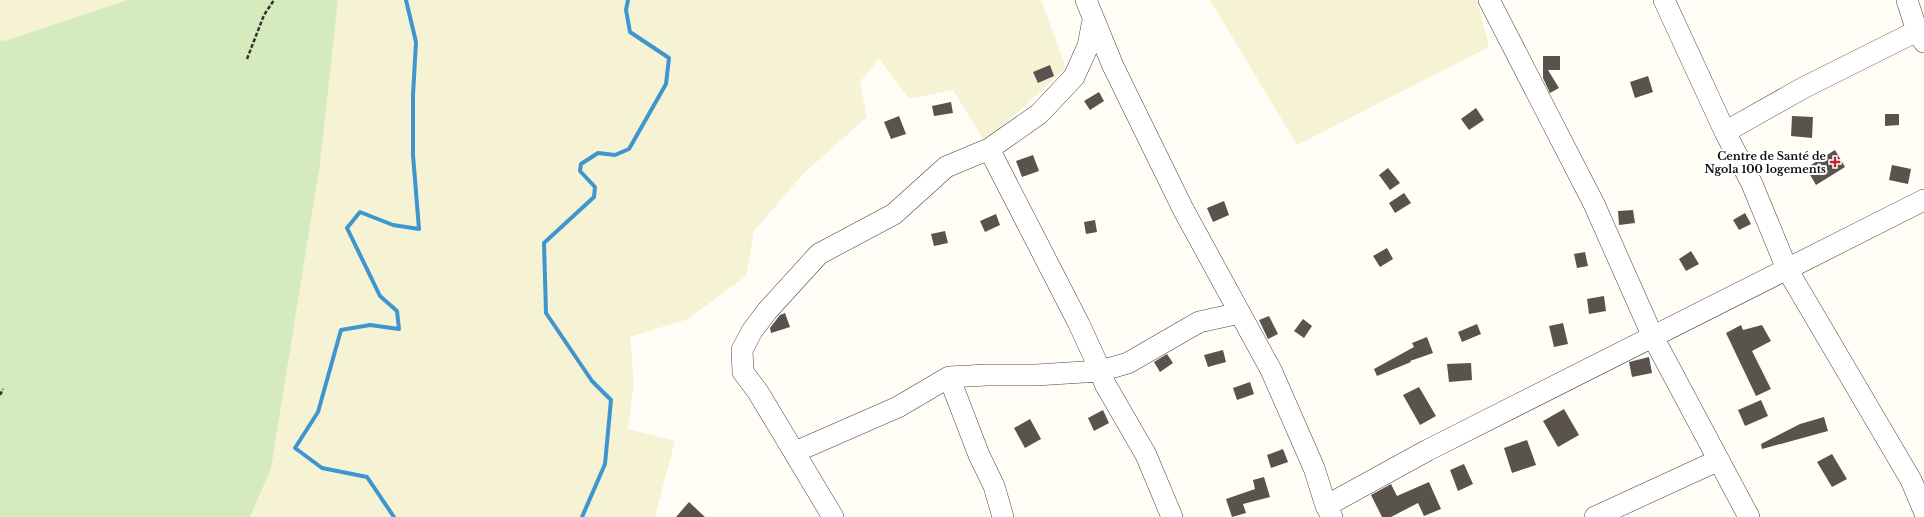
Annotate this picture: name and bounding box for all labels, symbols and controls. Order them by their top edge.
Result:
place label: Centre de Santé de Ngola 100 logements [1704,149,1827,176]
marker: Centre de Santé de Ngola 100 logements [1829,156,1841,168]

